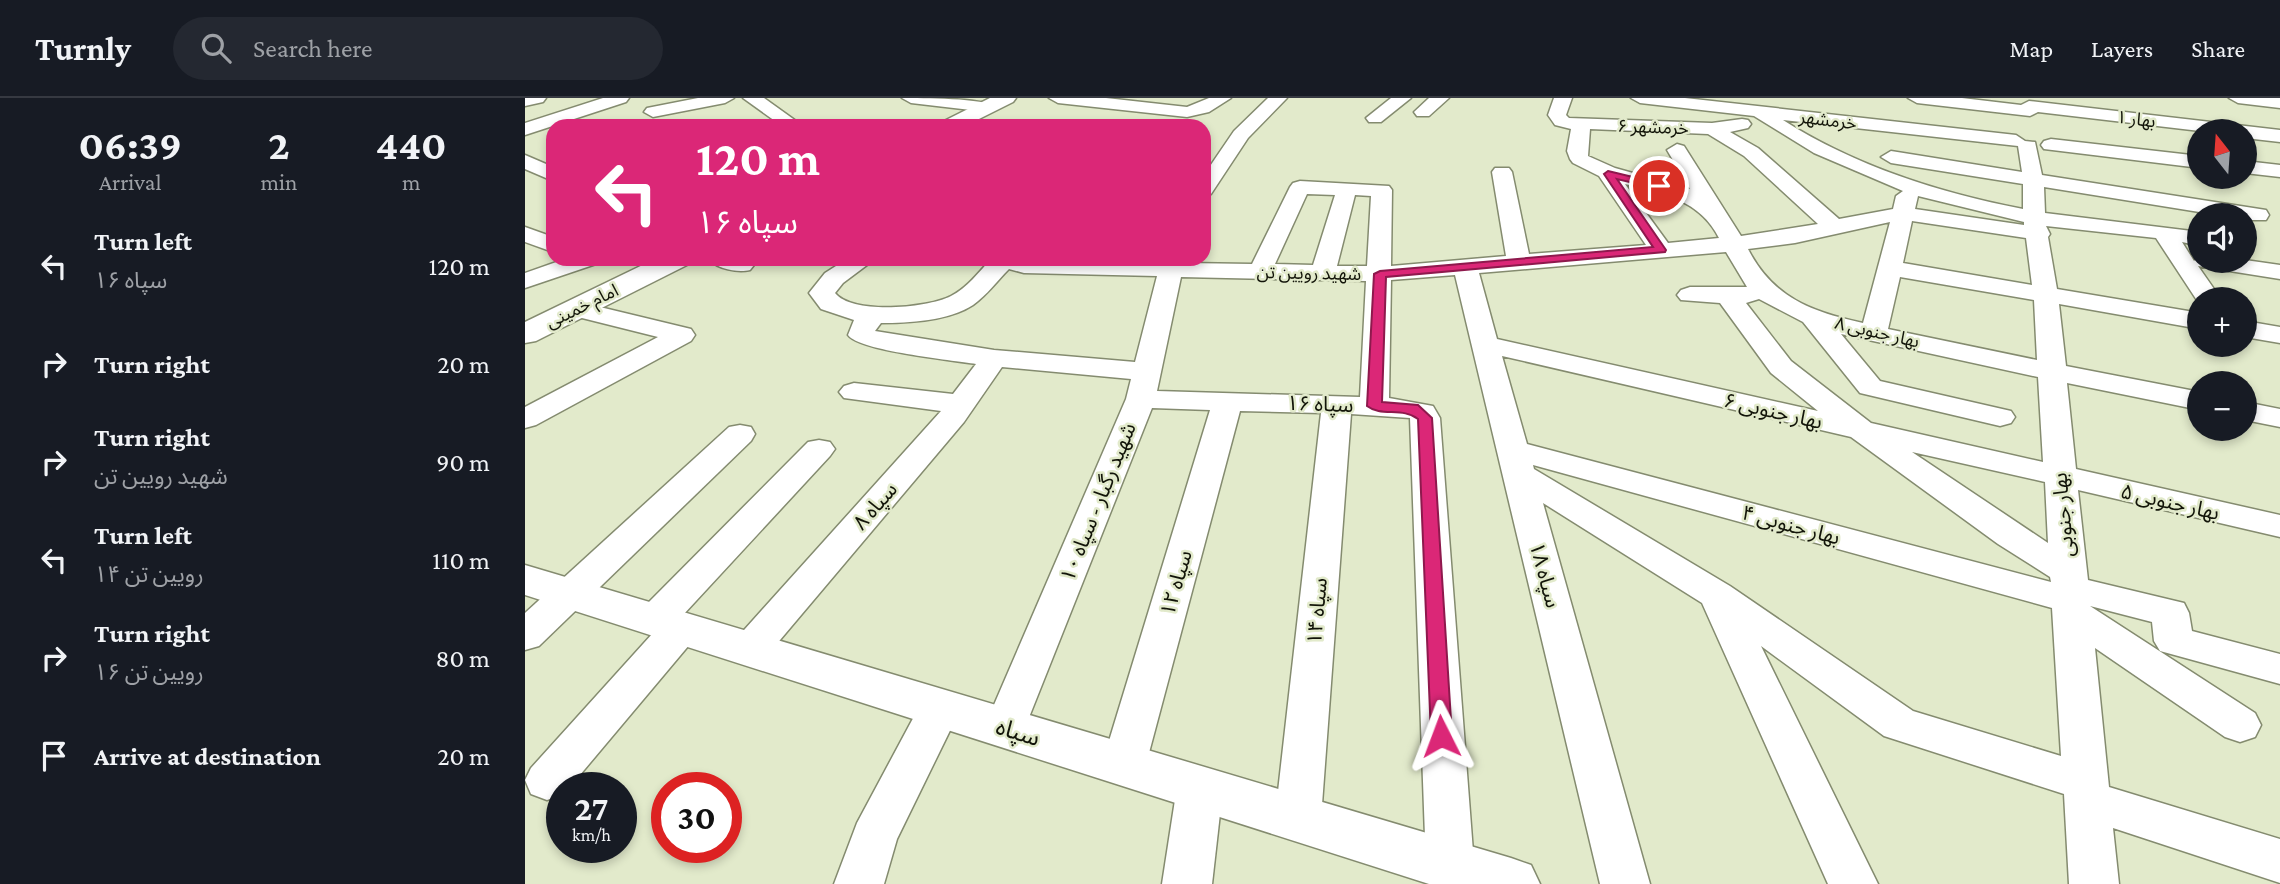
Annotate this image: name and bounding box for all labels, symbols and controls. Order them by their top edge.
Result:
search box [173,17,663,80]
icon: search [197,29,235,67]
text: Turnly [35,30,131,67]
text: Search here [253,34,372,63]
text: Map [2009,35,2053,62]
text: Layers [2091,35,2153,62]
text: Share [2191,35,2245,62]
street label: خرمشهر [1797,106,1858,134]
street label: بهار ۱ [2115,107,2157,132]
street label: خرمشهر ۶ [1617,116,1689,139]
north arrow [2187,119,2257,189]
map controls [2187,119,2257,441]
text: 06:39 [78,121,182,168]
text: 2 [268,121,290,168]
text: 440 [376,121,447,168]
text: 120 m [696,131,820,186]
icon: left [581,147,672,238]
pin [1629,156,1689,216]
icon: arrive [1640,167,1678,205]
text: Arrival [99,169,162,195]
text: min [260,169,297,195]
text: m [402,169,420,195]
button: sound [2187,203,2257,273]
text: سپاه ۱۶ [696,204,798,240]
text: Turn left [94,227,192,256]
icon: left [35,247,73,285]
text: 120 m [429,252,490,281]
street label: شهید رویین تن [1256,262,1362,285]
text: سپاه ۱۶ [94,267,167,293]
street label: امام خمینی [542,280,623,336]
button: + [2187,287,2257,357]
street label: بهار جنوبی ۸ [1833,313,1921,352]
icon: right [35,345,73,383]
text: Turn right [94,350,210,379]
text: 20 m [437,350,490,379]
button: − [2187,371,2257,441]
street label: بهار جنوبی ۶ [1721,388,1825,434]
street label: سپاه ۱۶ [1286,391,1354,418]
street label: شهید رگبار - سپاه ۱۰ [1055,419,1142,585]
text: Turn right [94,423,210,452]
icon: right [35,443,73,481]
text: 90 m [436,448,490,477]
text: شهید رویین تن [94,463,228,489]
street label: بهار جنوبی [2047,472,2079,558]
street label: سپاه ۸ [848,477,903,535]
street label: بهار جنوبی ۵ [2118,479,2222,525]
street label: بهار جنوبی ۴ [1739,500,1843,550]
text: Turn left [94,521,192,550]
street label: سپاه ۱۸ [1524,540,1565,611]
icon: left [35,541,73,579]
text: 110 m [432,546,490,575]
street label: سپاه ۱۲ [1155,548,1198,619]
text: رویین تن ۱۴ [94,561,204,587]
street label: سپاه ۱۴ [1302,577,1333,645]
text: Turn right [94,619,210,648]
icon: right [35,639,73,677]
text: 80 m [436,644,490,673]
text: رویین تن ۱۶ [94,659,204,685]
position arrow [1404,699,1478,773]
street label: سپاه [992,712,1043,753]
icon: arrive [35,737,73,775]
text: Arrive at destination [94,742,321,771]
text: 20 m [437,742,490,771]
speed limit sign: 30 [651,772,742,863]
text: 27 [575,789,608,828]
text: km/h [572,825,611,845]

